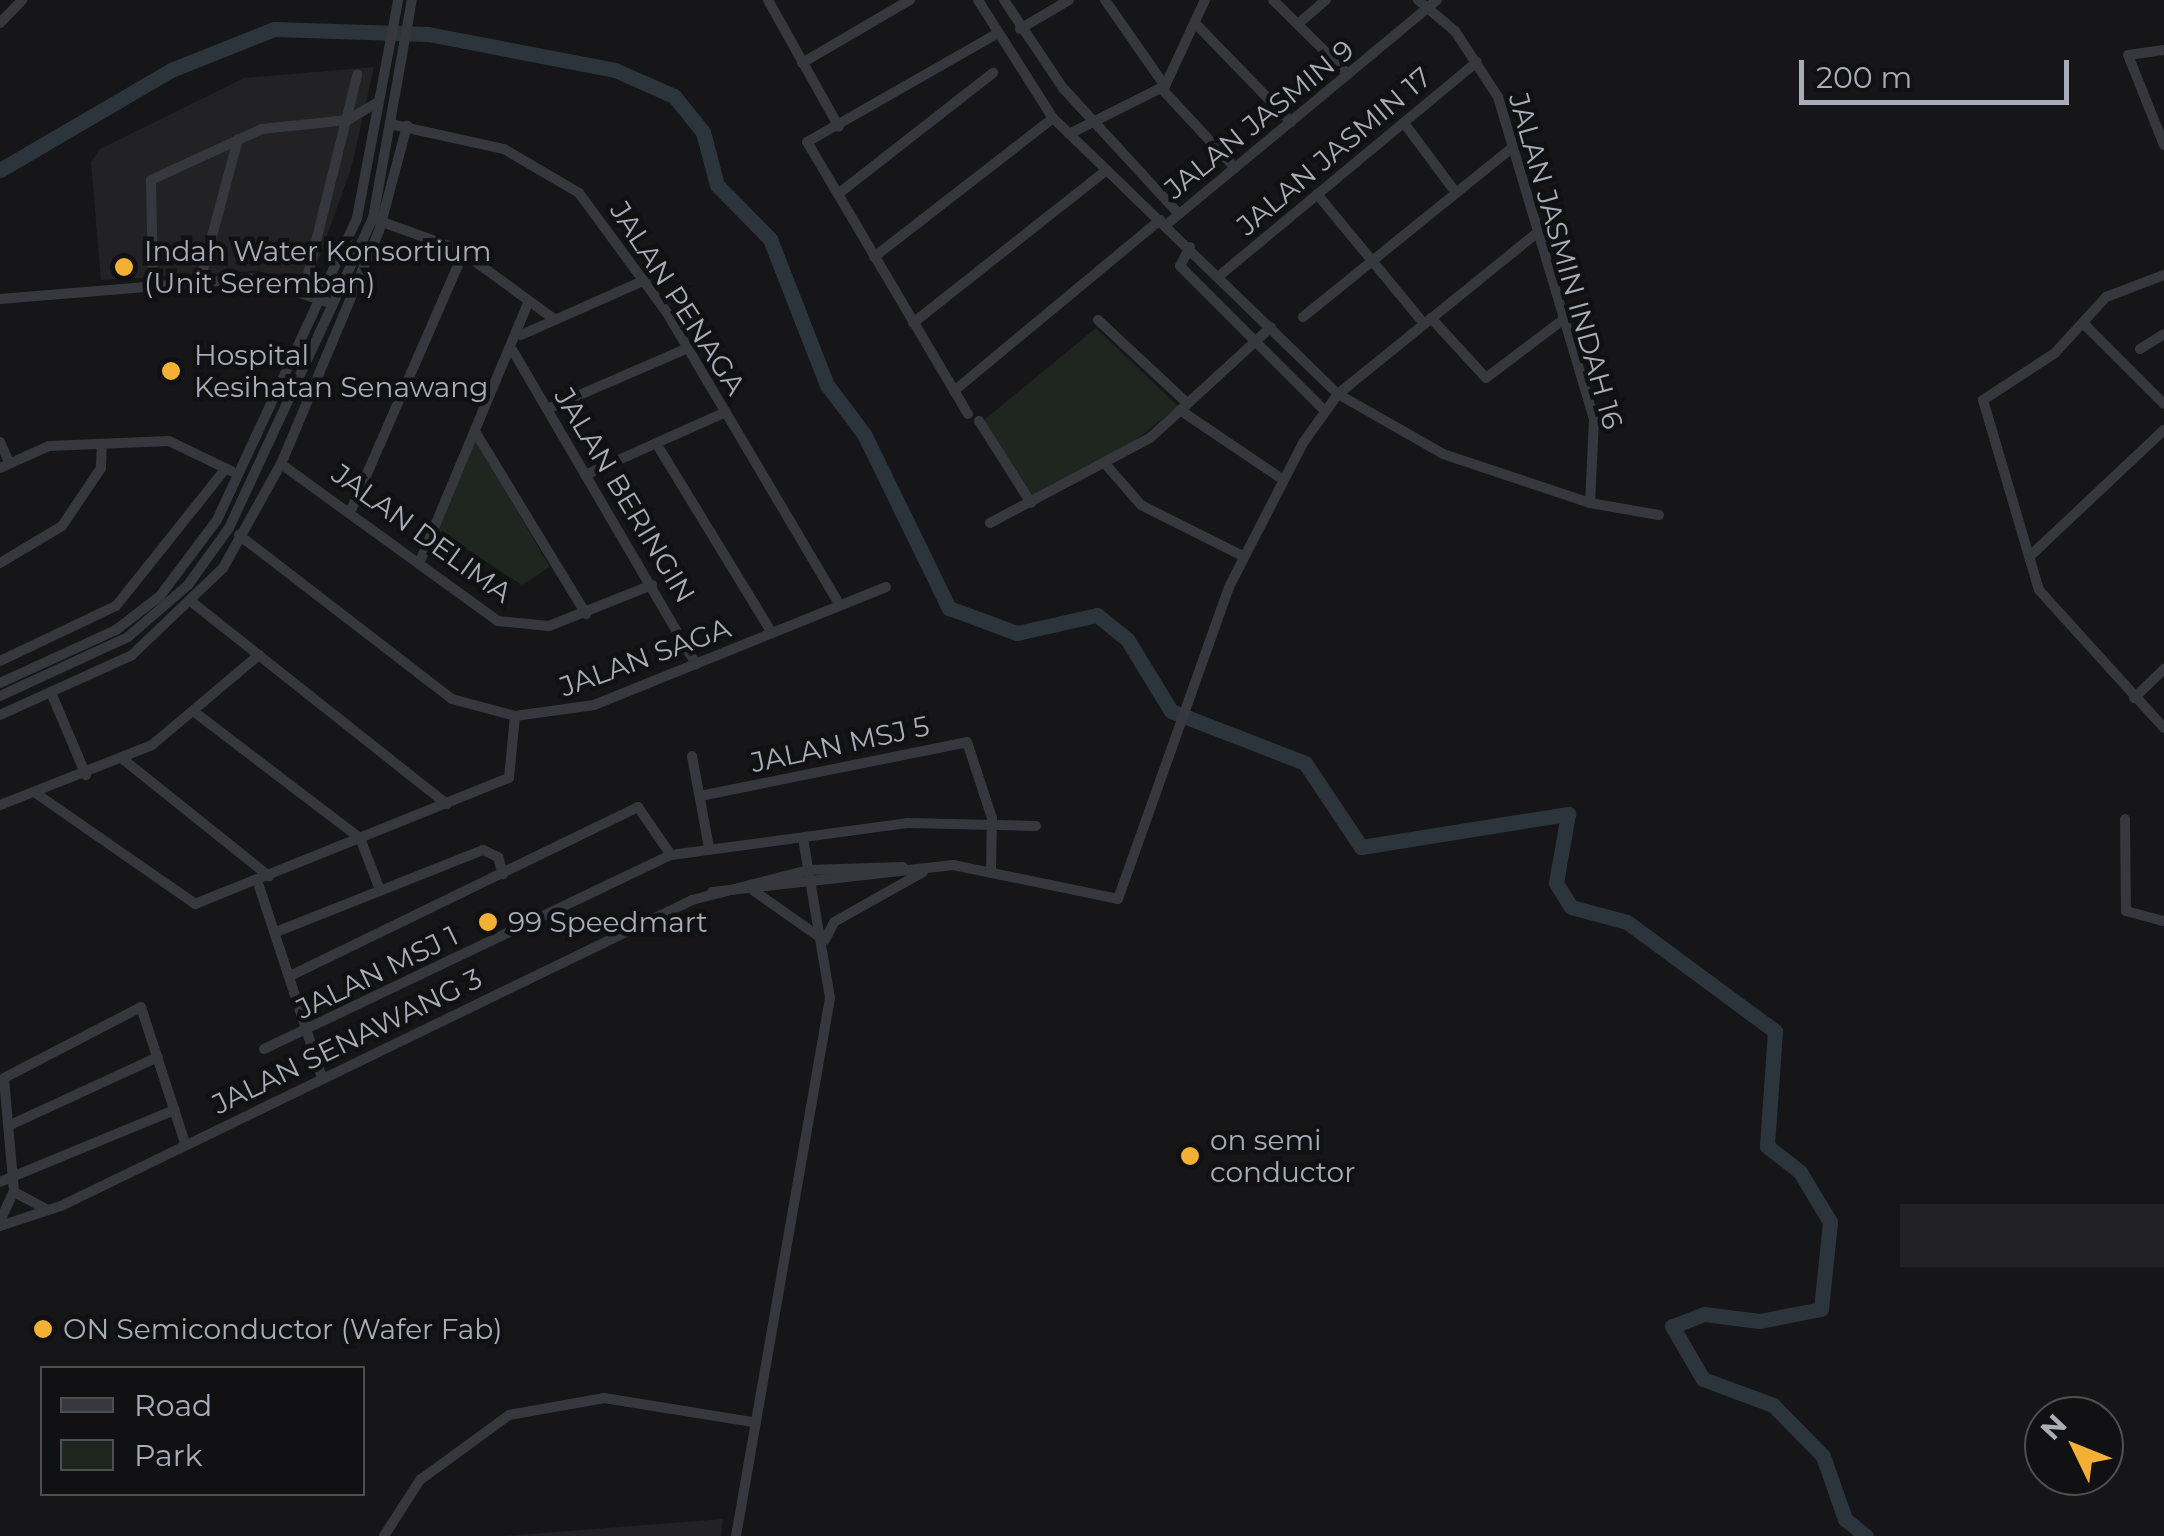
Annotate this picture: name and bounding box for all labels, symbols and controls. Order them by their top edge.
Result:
street label: JALAN JASMIN 9 [1158,32,1360,206]
scale bar [1804,40,2074,102]
text: 200 m [1816,59,1912,96]
street label: JALAN JASMIN 17 [1230,60,1438,242]
street label: JALAN JASMIN INDAH 16 [1502,89,1630,433]
street label: JALAN PENAGA [603,195,753,401]
place label: Indah Water Konsortium (Unit Seremban) [144,234,492,300]
marker: Indah Water Konsortium (Unit Seremban) [113,256,135,278]
place label: Hospital Kesihatan Senawang [194,338,488,404]
marker: Hospital Kesihatan Senawang [158,358,184,384]
street label: JALAN BERINGIN [548,382,702,608]
street label: JALAN DELIMA [326,457,518,609]
street label: JALAN SAGA [555,611,735,703]
street label: JALAN MSJ 5 [748,709,932,779]
place label: 99 Speedmart [508,905,708,939]
marker: 99 Speedmart [477,911,499,933]
street label: JALAN MSJ 1 [291,918,463,1026]
street label: JALAN SENAWANG 3 [207,961,487,1121]
place label: on semi conductor [1210,1123,1355,1189]
marker: on semi conductor [1179,1145,1201,1167]
place label: ON Semiconductor (Wafer Fab) [63,1312,503,1346]
marker: ON Semiconductor (Wafer Fab) [32,1318,54,1340]
legend [40,1366,365,1496]
text: Road [134,1387,212,1424]
north arrow [2024,1396,2124,1496]
text: N [2033,1407,2074,1447]
text: Park [134,1437,203,1474]

